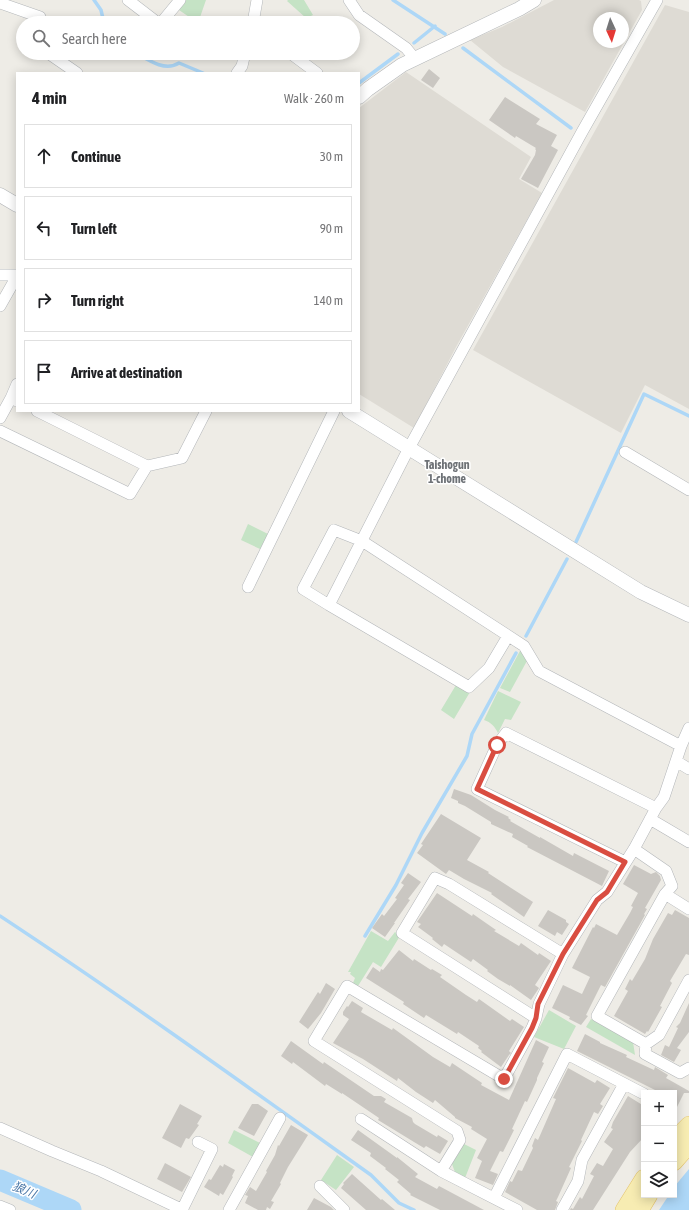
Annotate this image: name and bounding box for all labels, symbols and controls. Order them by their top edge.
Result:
north arrow [593,12,629,48]
search box [16,16,360,60]
icon: search [30,27,52,49]
text: Search here [62,30,127,47]
text: 4 min [32,88,67,108]
text: Walk · 260 m [284,91,344,106]
icon: ahead [33,145,55,167]
text: Continue [71,148,121,165]
text: 30 m [320,149,343,164]
icon: left [33,217,55,239]
text: Turn left [71,220,117,237]
text: 90 m [320,221,343,236]
icon: right [33,289,55,311]
text: Turn right [71,292,124,309]
text: 140 m [314,293,343,308]
icon: arrive [33,361,55,383]
text: Arrive at destination [71,364,182,381]
district label: Taishogun 1-chome [424,458,470,486]
route start [488,736,506,754]
route end [495,1070,513,1088]
map controls [641,1090,677,1198]
button: + [641,1090,677,1126]
button: − [641,1126,677,1162]
button: layers [641,1162,677,1198]
water label: 狼川 [10,1179,40,1202]

